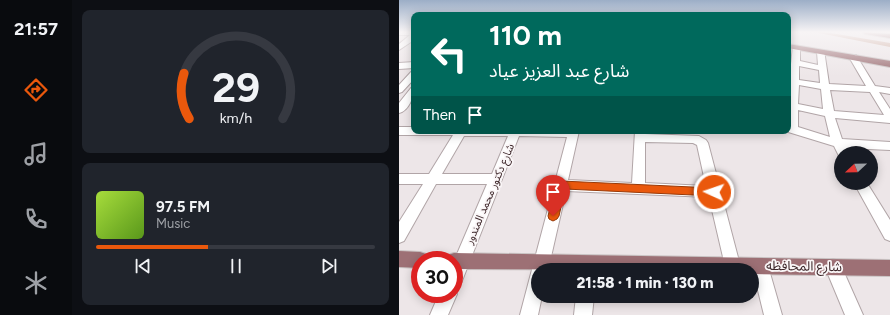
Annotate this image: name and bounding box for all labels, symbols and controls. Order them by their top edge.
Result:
text: 21:57 [14,18,58,40]
text: 110 m [489,18,562,52]
icon: left [423,28,475,80]
text: شارع عبد العزيز عياد [489,60,629,82]
text: 29 [211,62,260,112]
icon: directions [22,76,50,104]
icon: arrive [464,104,486,126]
text: Then [423,106,456,124]
text: km/h [219,109,252,127]
icon: music [22,140,50,168]
street label: شارع دكتور محمد المندور [463,141,518,248]
north arrow [834,146,878,190]
map controls [834,146,878,190]
position arrow [693,171,735,213]
pin [536,175,570,216]
icon: arrive [542,181,564,203]
text: 97.5 FM [156,198,210,216]
icon: phone [22,205,50,233]
text: Music [156,216,190,231]
speed limit sign: 30 [411,251,463,303]
icon: previous [132,255,154,277]
icon: pause [225,255,247,277]
icon: next [318,255,340,277]
street label: شارع المحافظه [766,258,842,277]
icon: climate [22,269,50,297]
text: 21:58 · 1 min · 130 m [576,274,714,292]

